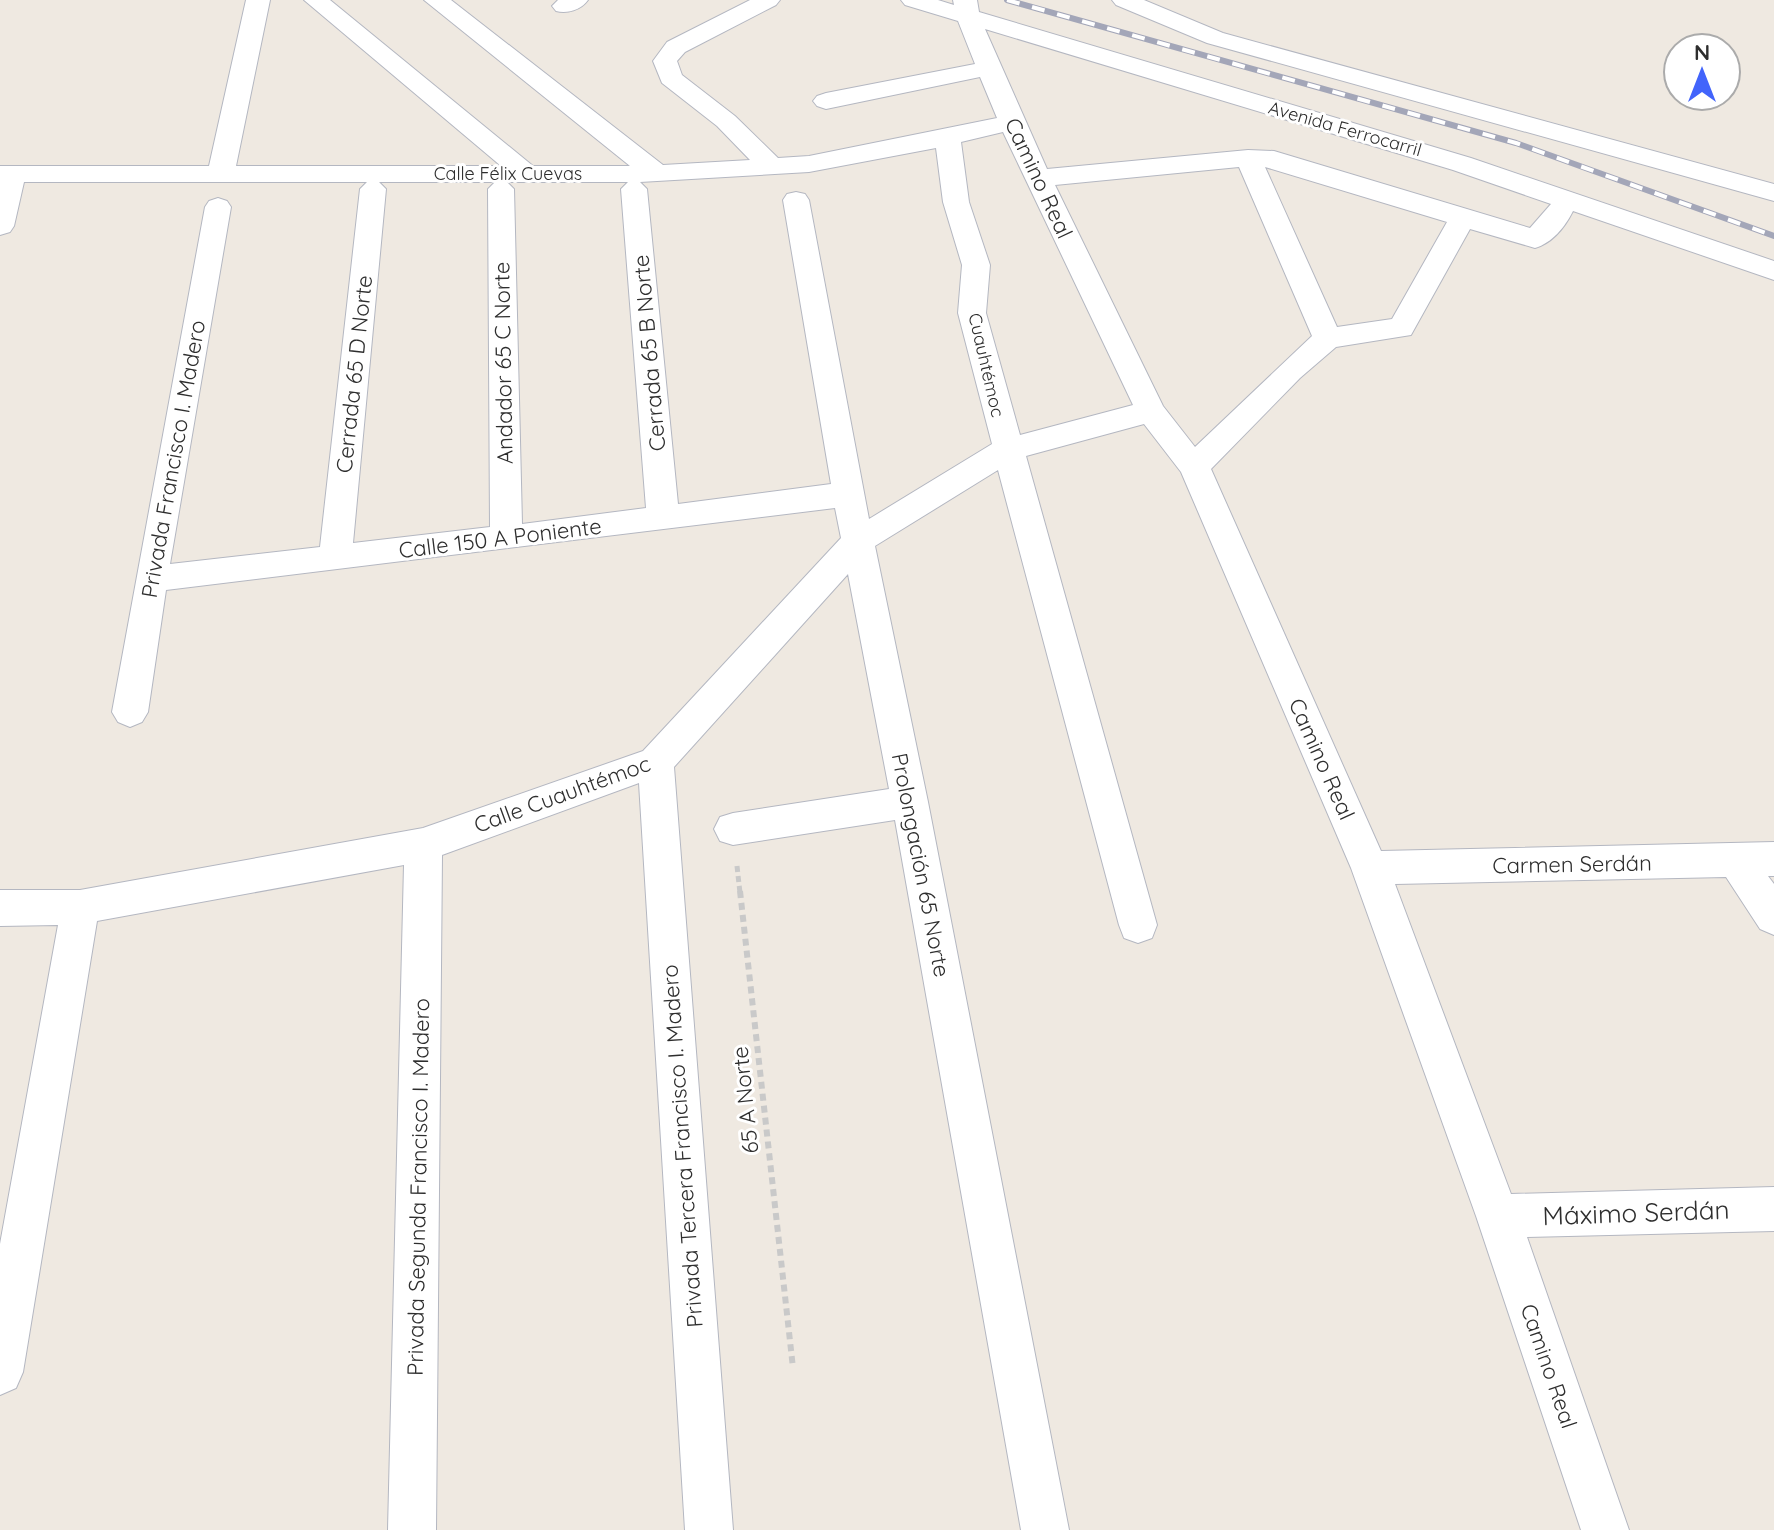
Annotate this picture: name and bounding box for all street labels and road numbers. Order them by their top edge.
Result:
street label: Avenida Ferrocarril [1266,96,1424,161]
street label: Camino Real [999,113,1079,243]
street label: Calle Félix Cuevas [434,162,582,185]
street label: Cerrada 65 B Norte [626,254,672,452]
street label: Andador 65 C Norte [487,262,519,464]
street label: Cerrada 65 D Norte [330,274,378,474]
street label: Cuauhtémoc [963,311,1010,419]
street label: Privada Francisco I. Madero [135,318,211,600]
street label: Calle 150 A Poniente [397,512,603,564]
street label: Camino Real [1283,694,1361,824]
street label: Calle Cuauhtémoc [470,749,654,839]
street label: Prolongación 65 Norte [886,751,956,979]
street label: Carmen Serdán [1492,849,1652,879]
street label: Privada Tercera Francisco I. Madero [655,963,709,1329]
street label: Privada Segunda Francisco I. Madero [401,998,435,1376]
street label: 65 A Norte [725,1045,765,1155]
street label: Máximo Serdán [1542,1193,1730,1232]
street label: Camino Real [1515,1300,1583,1432]

